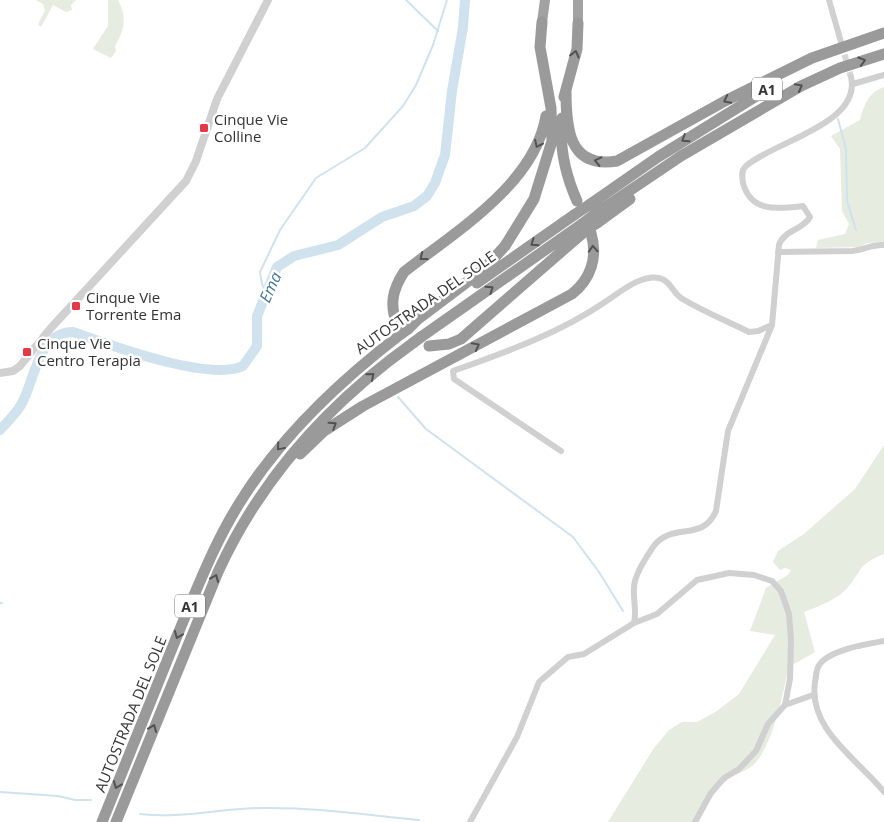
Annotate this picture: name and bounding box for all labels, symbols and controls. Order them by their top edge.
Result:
one-way arrow [569,50,580,59]
one-way arrow [858,57,866,67]
road number: A1 [752,78,782,100]
one-way arrow [793,83,802,93]
one-way arrow [723,94,732,104]
place label: Cinque Vie Colline [214,109,288,146]
marker: Cinque Vie Colline [198,122,210,134]
one-way arrow [682,133,691,142]
one-way arrow [534,139,544,148]
one-way arrow [594,156,602,167]
one-way arrow [531,237,540,246]
one-way arrow [588,244,599,252]
street label: AUTOSTRADA DEL SOLE [351,246,499,358]
one-way arrow [419,251,429,260]
water label: Ema [254,268,286,306]
one-way arrow [484,286,493,295]
place label: Cinque Vie Torrente Ema [86,287,181,324]
marker: Cinque Vie Torrente Ema [70,300,82,312]
place label: Cinque Vie Centro Terapia [37,333,141,370]
one-way arrow [470,342,479,352]
marker: Cinque Vie Centro Terapia [21,346,33,358]
one-way arrow [365,372,374,381]
one-way arrow [328,421,337,431]
one-way arrow [277,441,286,450]
one-way arrow [209,574,220,583]
road number: A1 [175,594,205,618]
one-way arrow [174,630,184,639]
street label: AUTOSTRADA DEL SOLE [89,633,171,795]
one-way arrow [147,724,157,733]
one-way arrow [112,781,122,789]

